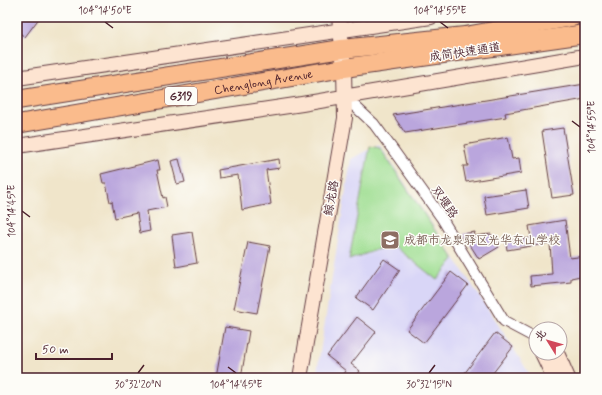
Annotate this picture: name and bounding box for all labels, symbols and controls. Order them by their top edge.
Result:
text: 104°14'50"E [78,4,132,18]
text: 104°14'55"E [414,4,467,18]
street label: 成简快速通道 [428,40,502,66]
street label: Chenglong Avenue [213,66,315,99]
road number: G319 [165,87,197,105]
text: 104°14'55"E [585,100,599,153]
street label: 鲸龙路 [321,179,343,217]
street label: 双堰路 [427,183,461,222]
text: 104°14'45"E [5,184,19,237]
school or university icon: 成都市龙泉驿区光华东山学校 [379,229,401,251]
place label: 成都市龙泉驿区光华东山学校 [404,233,560,249]
north arrow [528,321,568,361]
text: 北 [532,327,550,344]
scale bar [36,335,112,361]
text: 50 m [42,342,69,358]
text: 30°32'20"N [115,378,162,392]
text: 104°14'45"E [210,378,263,392]
text: 30°32'15"N [406,378,452,392]

